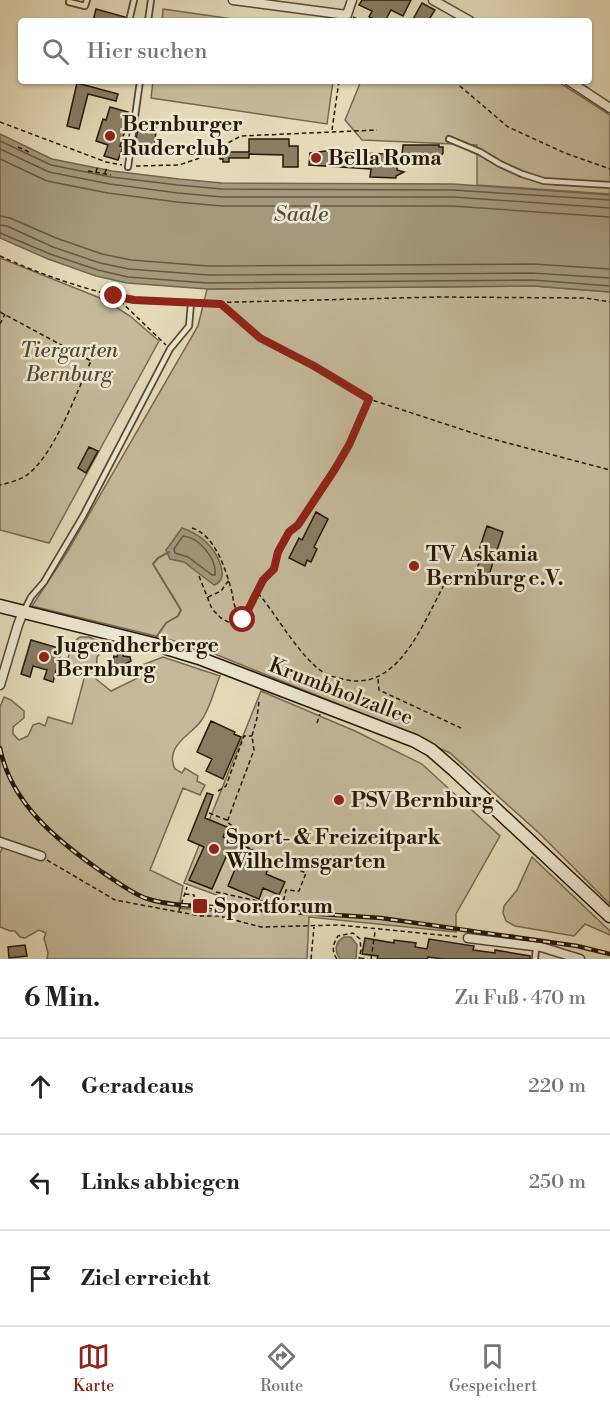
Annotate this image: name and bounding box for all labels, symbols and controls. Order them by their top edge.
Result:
search box [18,18,592,84]
icon: search [39,35,72,68]
text: Hier suchen [87,38,207,65]
place label: Bernburger Ruderclub [122,112,243,162]
marker: Bernburger Ruderclub [103,129,117,143]
place label: Bella Roma [328,146,442,172]
marker: Bella Roma [309,151,323,165]
water label: Saale [274,201,328,228]
route end [100,282,126,308]
park label: Tiergarten Bernburg [20,338,118,388]
place label: TV Askania Bernburg e.V. [426,542,563,592]
marker: TV Askania Bernburg e.V. [407,559,421,573]
route start [229,606,255,632]
place label: Jugendherberge Bernburg [53,633,219,683]
marker: Jugendherberge Bernburg [37,650,51,664]
street label: Krumbholzallee [265,653,416,731]
place label: PSV Bernburg [351,788,495,814]
marker: PSV Bernburg [332,793,346,807]
place label: Sport- & Freizeitpark Wilhelmsgarten [225,825,442,875]
marker: Sport- & Freizeitpark Wilhelmsgarten [207,842,221,856]
place label: Sportforum [214,894,333,920]
marker: Sportforum [191,897,209,915]
text: 6 Min. [24,982,100,1014]
text: Zu Fuß · 470 m [455,986,586,1011]
icon: ahead [24,1070,57,1103]
text: Geradeaus [81,1073,194,1100]
text: 220 m [528,1074,586,1099]
icon: left [24,1166,57,1199]
text: Links abbiegen [81,1169,240,1196]
text: 250 m [529,1170,586,1195]
icon: arrive [24,1262,57,1295]
text: Ziel erreicht [81,1265,210,1292]
tab: Karte [73,1340,114,1396]
tab: Route [260,1340,303,1396]
tab: Gespeichert [449,1340,537,1396]

